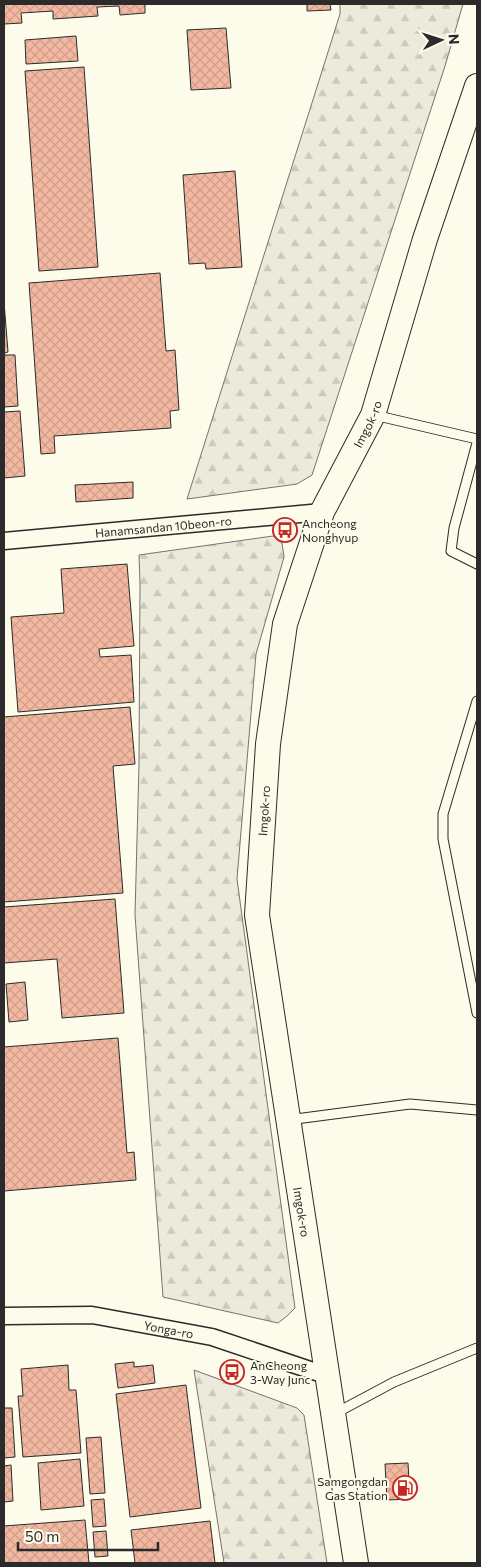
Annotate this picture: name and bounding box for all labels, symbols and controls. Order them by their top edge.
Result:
north arrow [416,15,466,65]
text: N [446,33,463,45]
street label: Imgok-ro [350,399,384,450]
street label: Hanamsandan 10beon-ro [94,513,232,540]
place label: Ancheong Nonghyup [302,516,358,544]
bus stop icon: Ancheong Nonghyup [272,517,298,543]
street label: Imgok-ro [255,785,272,836]
street label: Imgok-ro [291,1186,313,1238]
street label: Yonga-ro [143,1318,195,1340]
place label: AnCheong 3-Way Junc [250,1358,311,1387]
bus stop icon: AnCheong 3-Way Junc [219,1359,245,1385]
place label: Samgongdan Gas Station [317,1474,388,1502]
fuel station icon: Samgongdan Gas Station [392,1475,418,1501]
scale bar [18,1520,158,1552]
text: 50 m [25,1527,59,1545]

